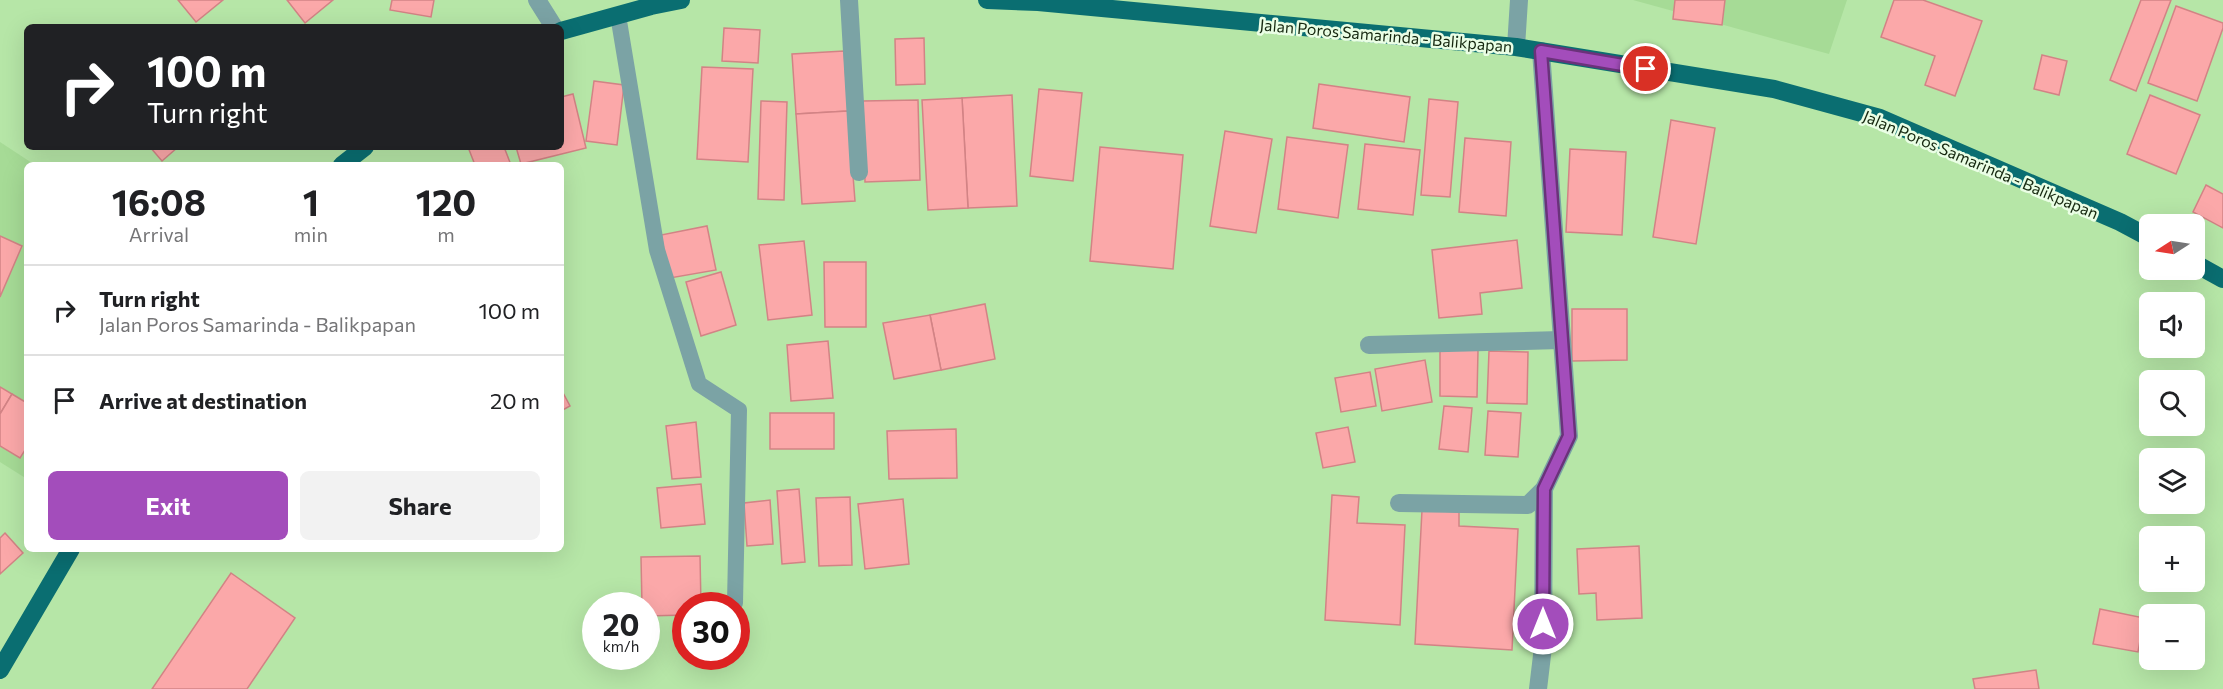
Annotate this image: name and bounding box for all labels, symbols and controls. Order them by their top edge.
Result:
street label: Jalan Poros Samarinda - Balikpapan [1259,14,1513,56]
pin [1620,43,1671,94]
text: 100 m [147,44,267,96]
icon: right [48,48,126,126]
icon: arrive [1629,52,1662,85]
text: Turn right [147,96,267,129]
street label: Jalan Poros Samarinda - Balikpapan [1861,106,2101,222]
text: 16:08 [112,179,206,223]
text: 1 [303,179,319,223]
text: 120 [416,179,476,223]
north arrow [2139,214,2205,280]
map controls [2139,214,2205,670]
text: Arrival [129,222,189,246]
text: min [294,222,328,246]
text: m [437,222,455,246]
text: Turn right [99,285,200,312]
button: sound [2139,292,2205,358]
icon: right [48,294,81,327]
text: 100 m [478,297,540,324]
text: Jalan Poros Samarinda - Balikpapan [99,312,416,336]
button: search [2139,370,2205,436]
icon: arrive [48,384,81,417]
text: Arrive at destination [99,387,307,414]
text: 20 m [490,387,540,414]
button: layers [2139,448,2205,514]
button: Exit [48,471,288,540]
button: Share [300,471,540,540]
button: + [2139,526,2205,592]
speed limit sign: 30 [672,592,750,670]
position arrow [1511,592,1575,656]
button: − [2139,604,2205,670]
text: 20 [603,605,639,642]
text: km/h [603,637,639,655]

